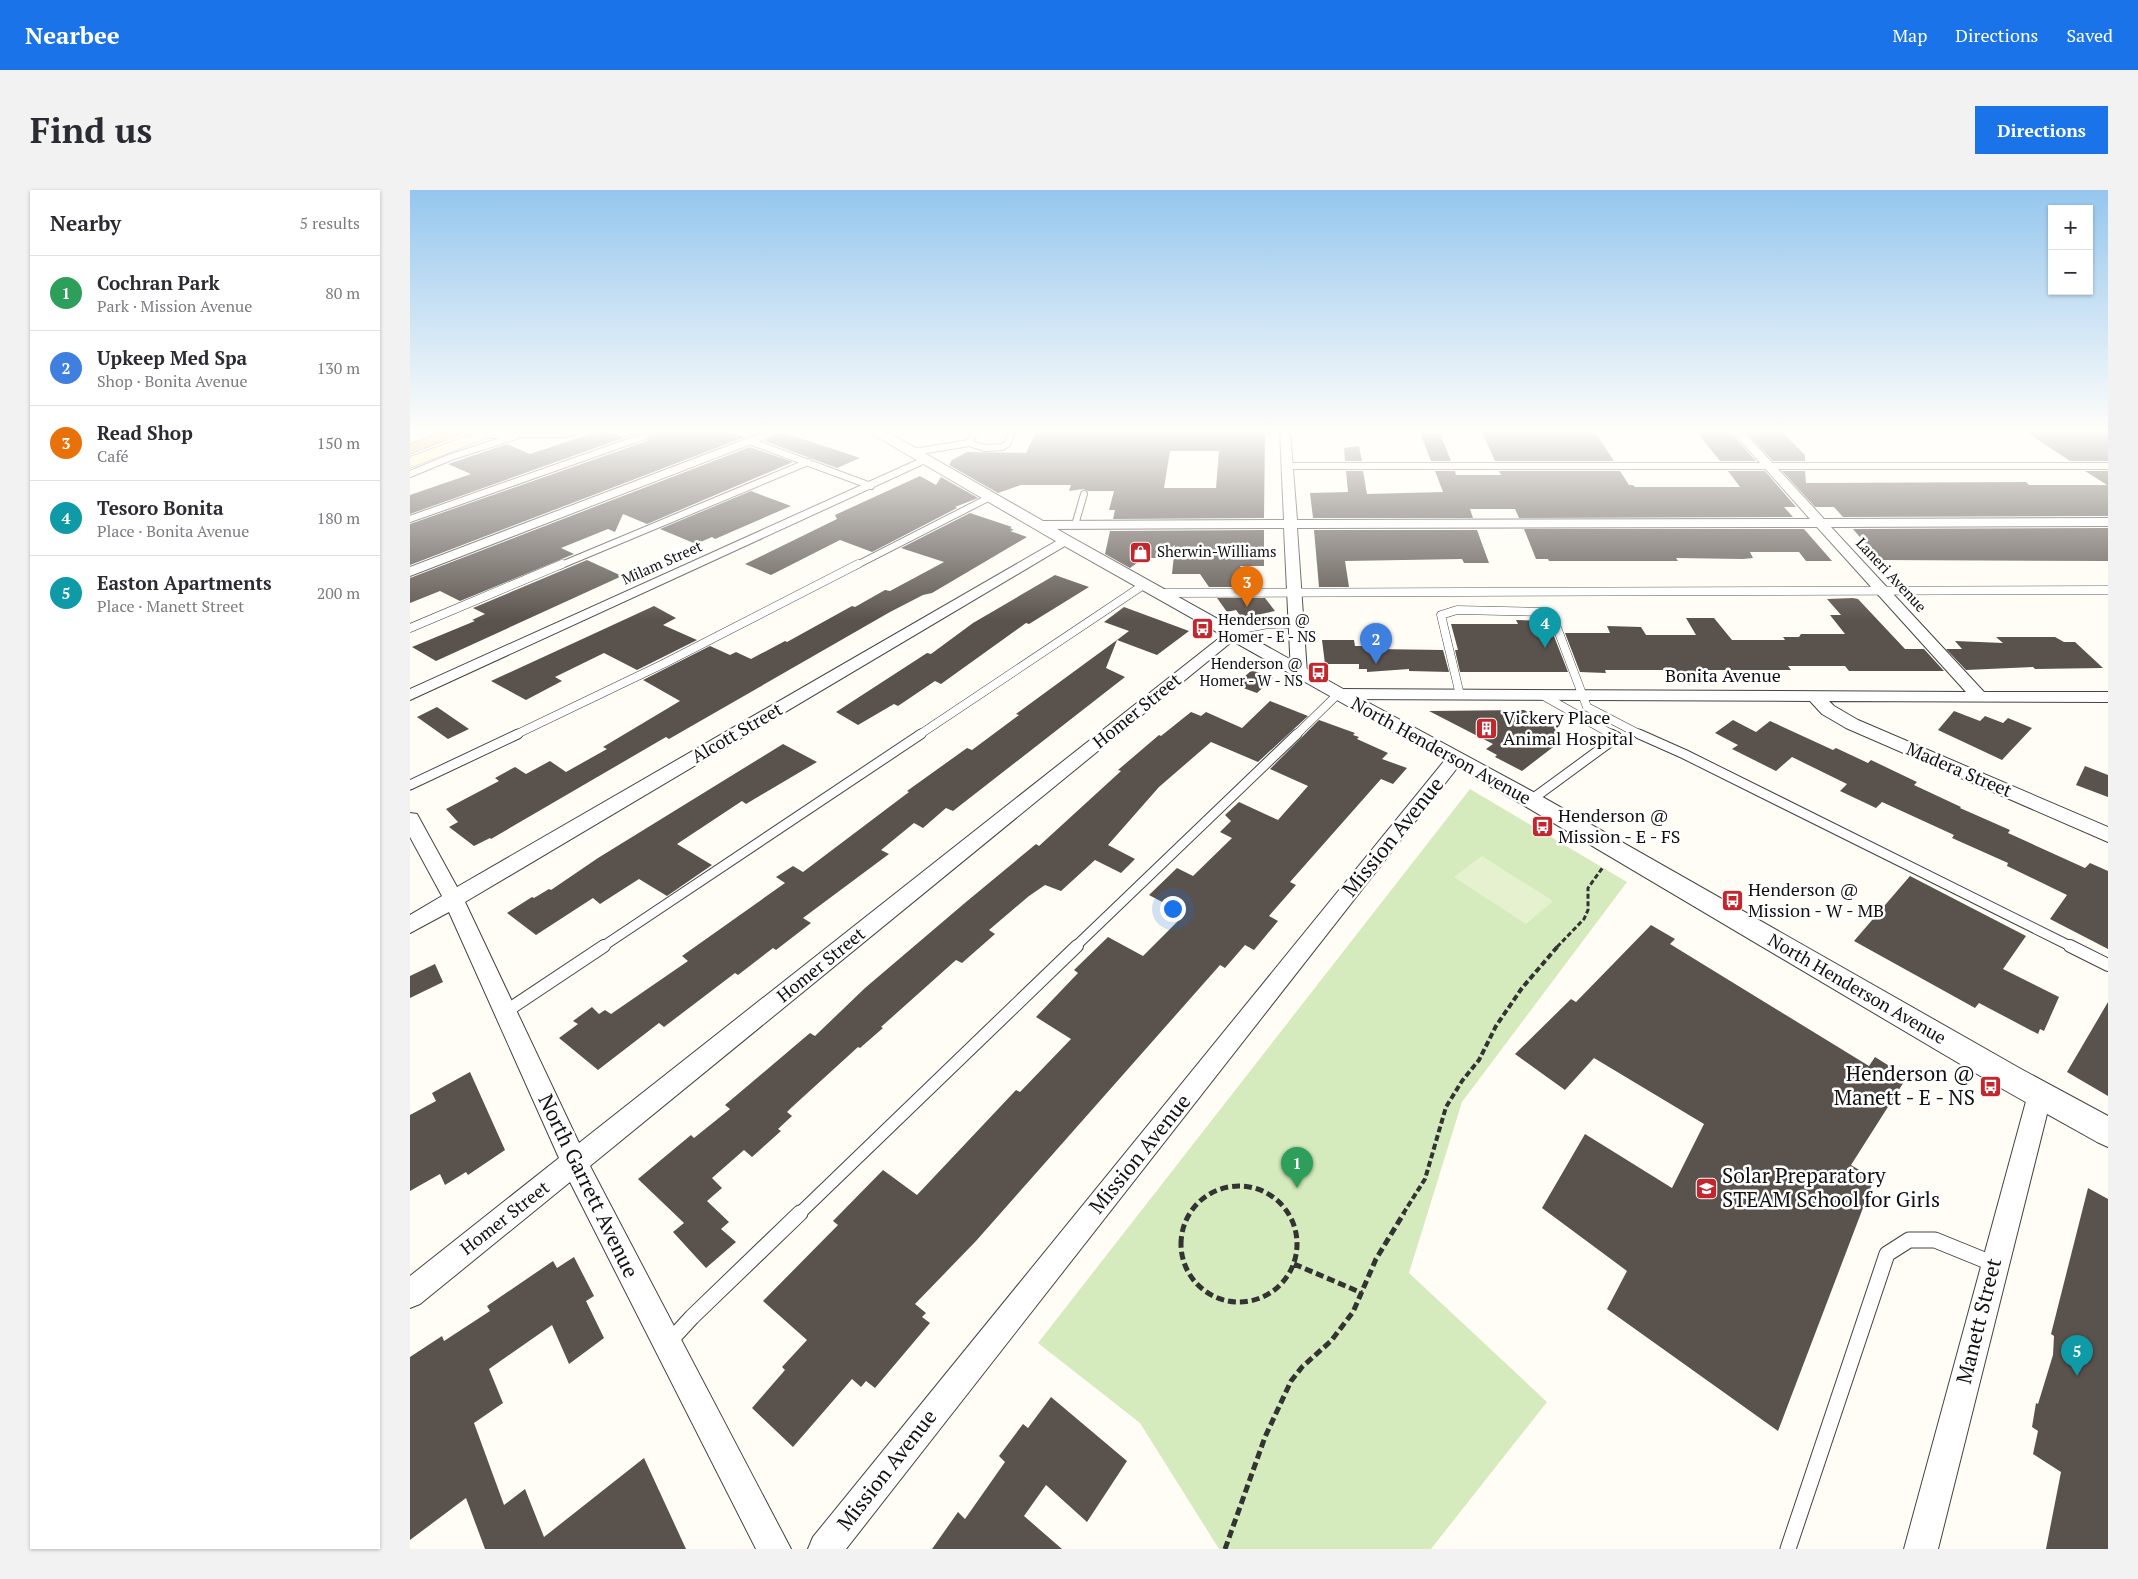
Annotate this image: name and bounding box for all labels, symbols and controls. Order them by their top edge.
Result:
text: Nearbee [25,19,120,51]
text: Map [1892,23,1927,47]
text: Directions [1955,23,2038,47]
text: Saved [2066,23,2113,47]
button: Directions [1975,106,2108,154]
text: Find us [30,107,152,153]
map controls [2048,205,2093,295]
button: + [2048,205,2093,250]
text: Nearby [50,209,121,237]
text: 5 results [300,212,360,234]
button: − [2048,250,2093,295]
text: Cochran Park [97,270,220,295]
text: 1 [61,282,71,304]
text: 80 m [325,282,360,304]
text: Park · Mission Avenue [97,295,252,317]
text: Upkeep Med Spa [97,345,247,370]
text: 2 [61,357,71,379]
text: 130 m [317,357,360,379]
text: Shop · Bonita Avenue [97,370,247,392]
text: Read Shop [97,420,193,445]
text: 3 [61,432,71,454]
text: 150 m [317,432,360,454]
text: Café [97,445,129,467]
text: Tesoro Bonita [97,495,224,520]
text: 4 [61,507,71,529]
text: 180 m [317,507,360,529]
text: Place · Bonita Avenue [97,520,249,542]
street label: Laneri Avenue [1852,533,1931,616]
street label: Milam Street [618,535,705,589]
shop icon: Sherwin-Williams [1129,540,1153,564]
place label: Sherwin-Williams [1157,541,1276,561]
pin: 3 [1231,566,1263,607]
text: Easton Apartments [97,570,272,595]
text: 5 [61,582,71,604]
text: 200 m [317,582,360,604]
text: Place · Manett Street [97,595,244,617]
pin: 4 [1529,607,1561,648]
place label: Henderson @ Homer - E - NS [1218,609,1316,646]
bus stop icon: Henderson @ Homer - E - NS [1190,617,1214,641]
pin: 2 [1360,623,1392,664]
place label: Henderson @ Homer - W - NS [1200,653,1303,690]
bus stop icon: Henderson @ Homer - W - NS [1307,661,1331,685]
street label: Bonita Avenue [1665,663,1781,687]
street label: Homer Street [1087,667,1186,753]
street label: North Henderson Avenue [1347,691,1536,810]
street label: Alcott Street [687,696,787,768]
place label: Vickery Place Animal Hospital [1503,705,1633,750]
building icon: Vickery Place Animal Hospital [1475,716,1499,740]
street label: Madera Street [1903,736,2016,802]
street label: Mission Avenue [1335,771,1449,902]
place label: Henderson @ Mission - E - FS [1558,803,1681,848]
bus stop icon: Henderson @ Mission - E - FS [1530,814,1554,838]
place label: Henderson @ Mission - W - MB [1748,877,1884,922]
bus stop icon: Henderson @ Mission - W - MB [1720,888,1744,912]
your location [1160,896,1186,922]
street label: Homer Street [771,921,870,1007]
street label: North Henderson Avenue [1764,927,1951,1049]
place label: Henderson @ Manett - E - NS [1834,1059,1975,1111]
bus stop icon: Henderson @ Manett - E - NS [1979,1074,2003,1098]
street label: Mission Avenue [1082,1088,1196,1219]
street label: North Garrett Avenue [532,1089,646,1282]
pin: 1 [1281,1147,1313,1188]
place label: Solar Preparatory STEAM School for Girls [1722,1161,1940,1213]
street label: Homer Street [455,1175,554,1260]
school or university icon: Solar Preparatory STEAM School for Girls [1694,1176,1718,1200]
street label: Manett Street [1949,1255,2007,1387]
pin: 5 [2061,1335,2093,1376]
street label: Mission Avenue [830,1403,942,1536]

